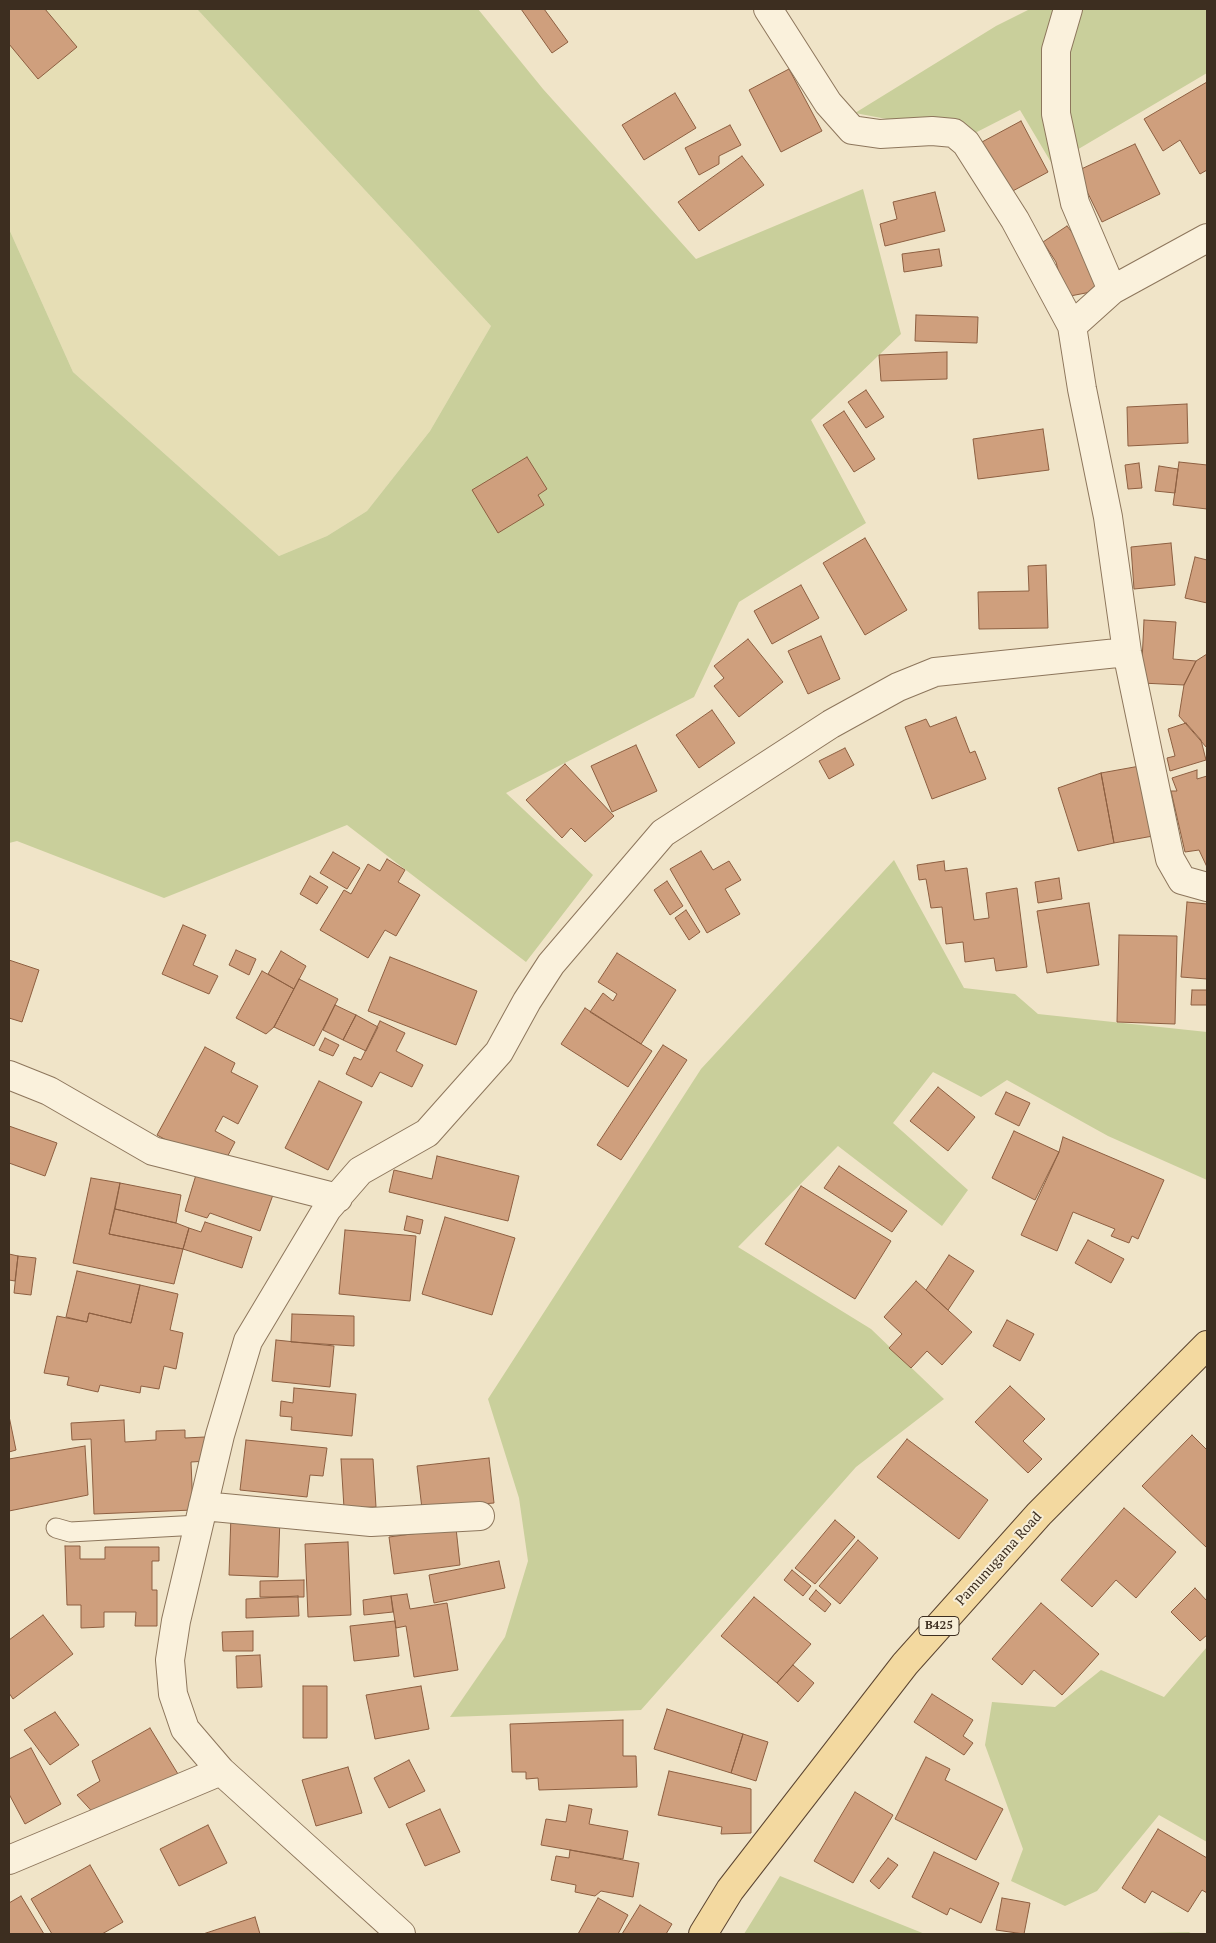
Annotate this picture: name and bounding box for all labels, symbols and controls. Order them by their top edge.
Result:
street label: Pamunugama Road [953,1509,1045,1609]
road number: B425 [919,1616,959,1635]

